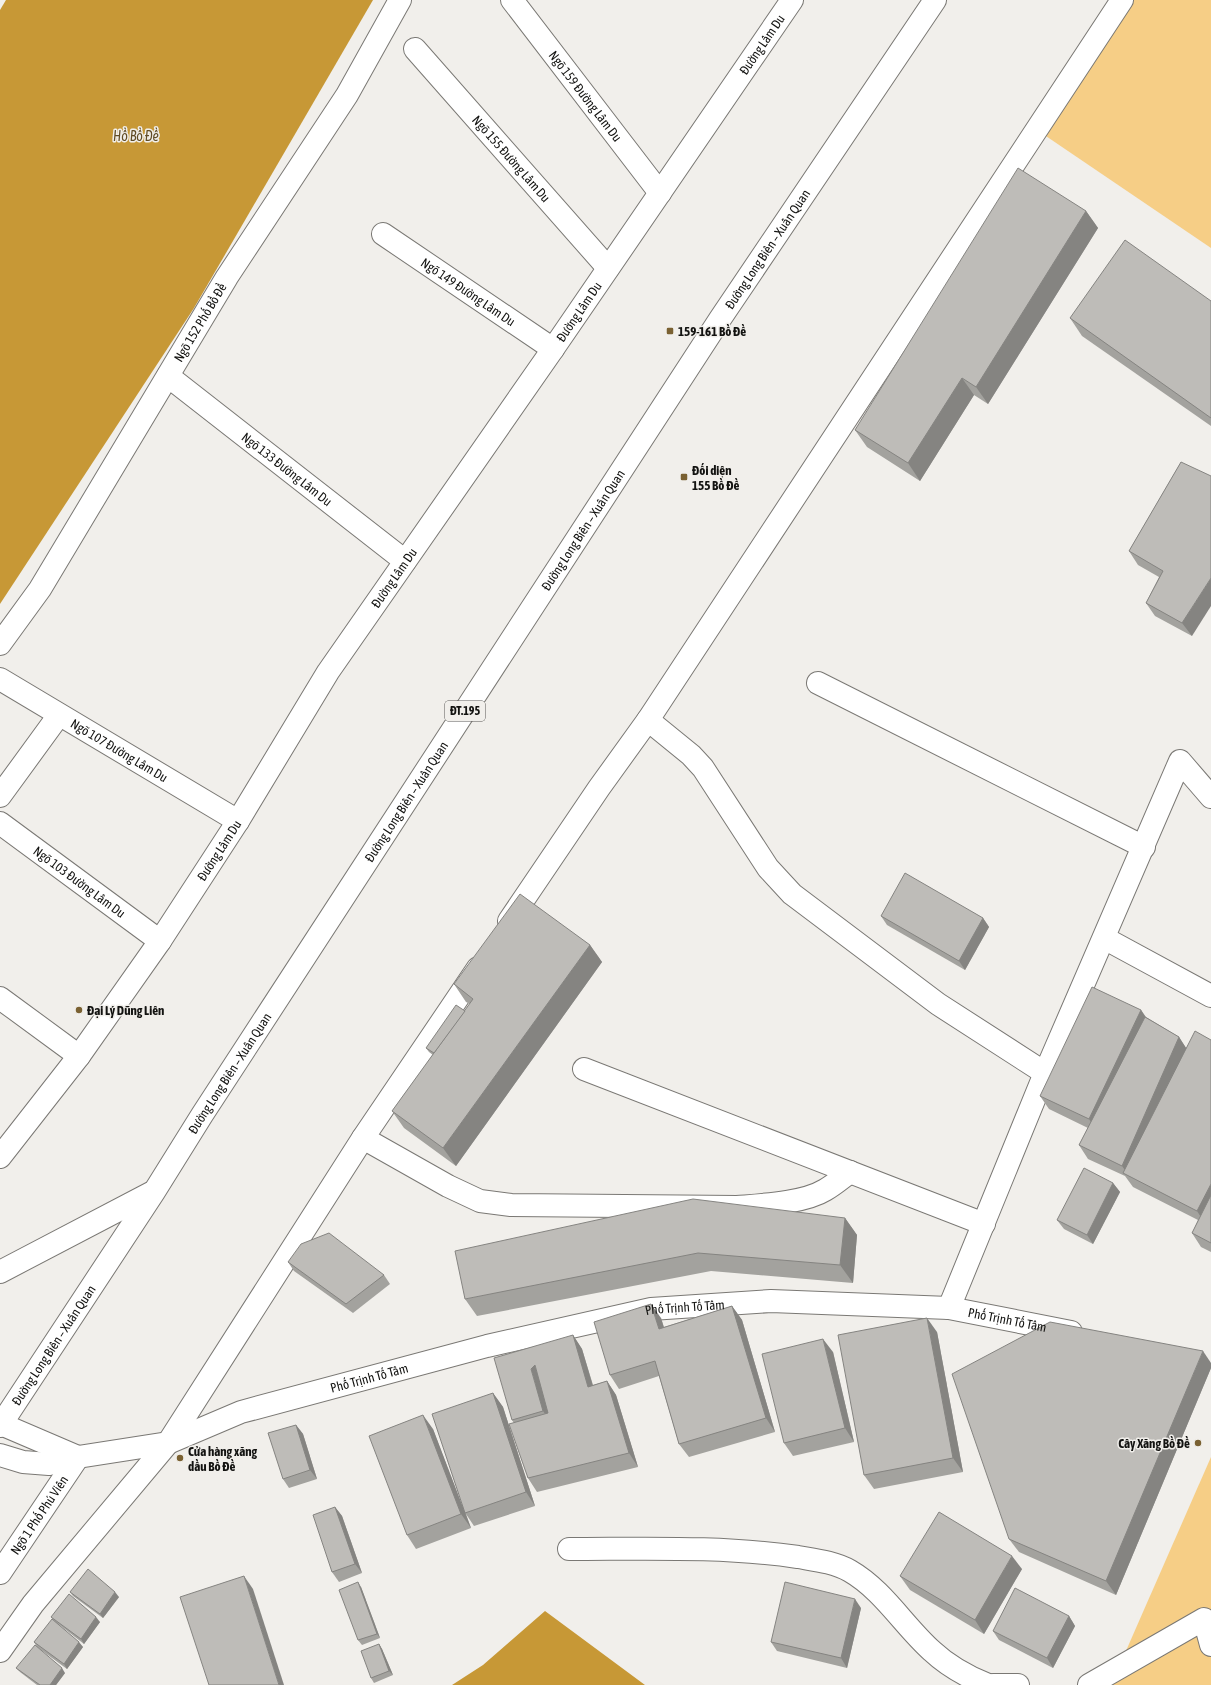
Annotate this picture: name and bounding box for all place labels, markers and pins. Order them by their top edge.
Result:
place label: 159-161 Bồ Đề [678,324,746,339]
marker: 159-161 Bồ Đề [665,326,675,336]
place label: Đối diện 155 Bồ Đề [692,463,739,493]
marker: Đối diện 155 Bồ Đề [679,472,689,482]
place label: Đại Lý Dũng Liên [87,1003,164,1018]
marker: Đại Lý Dũng Liên [74,1005,84,1015]
place label: Cây Xăng Bồ Đề [1118,1436,1190,1451]
marker: Cây Xăng Bồ Đề [1193,1438,1203,1448]
place label: Cửa hàng xăng dầu Bồ Đề [188,1444,258,1474]
marker: Cửa hàng xăng dầu Bồ Đề [175,1453,185,1463]

